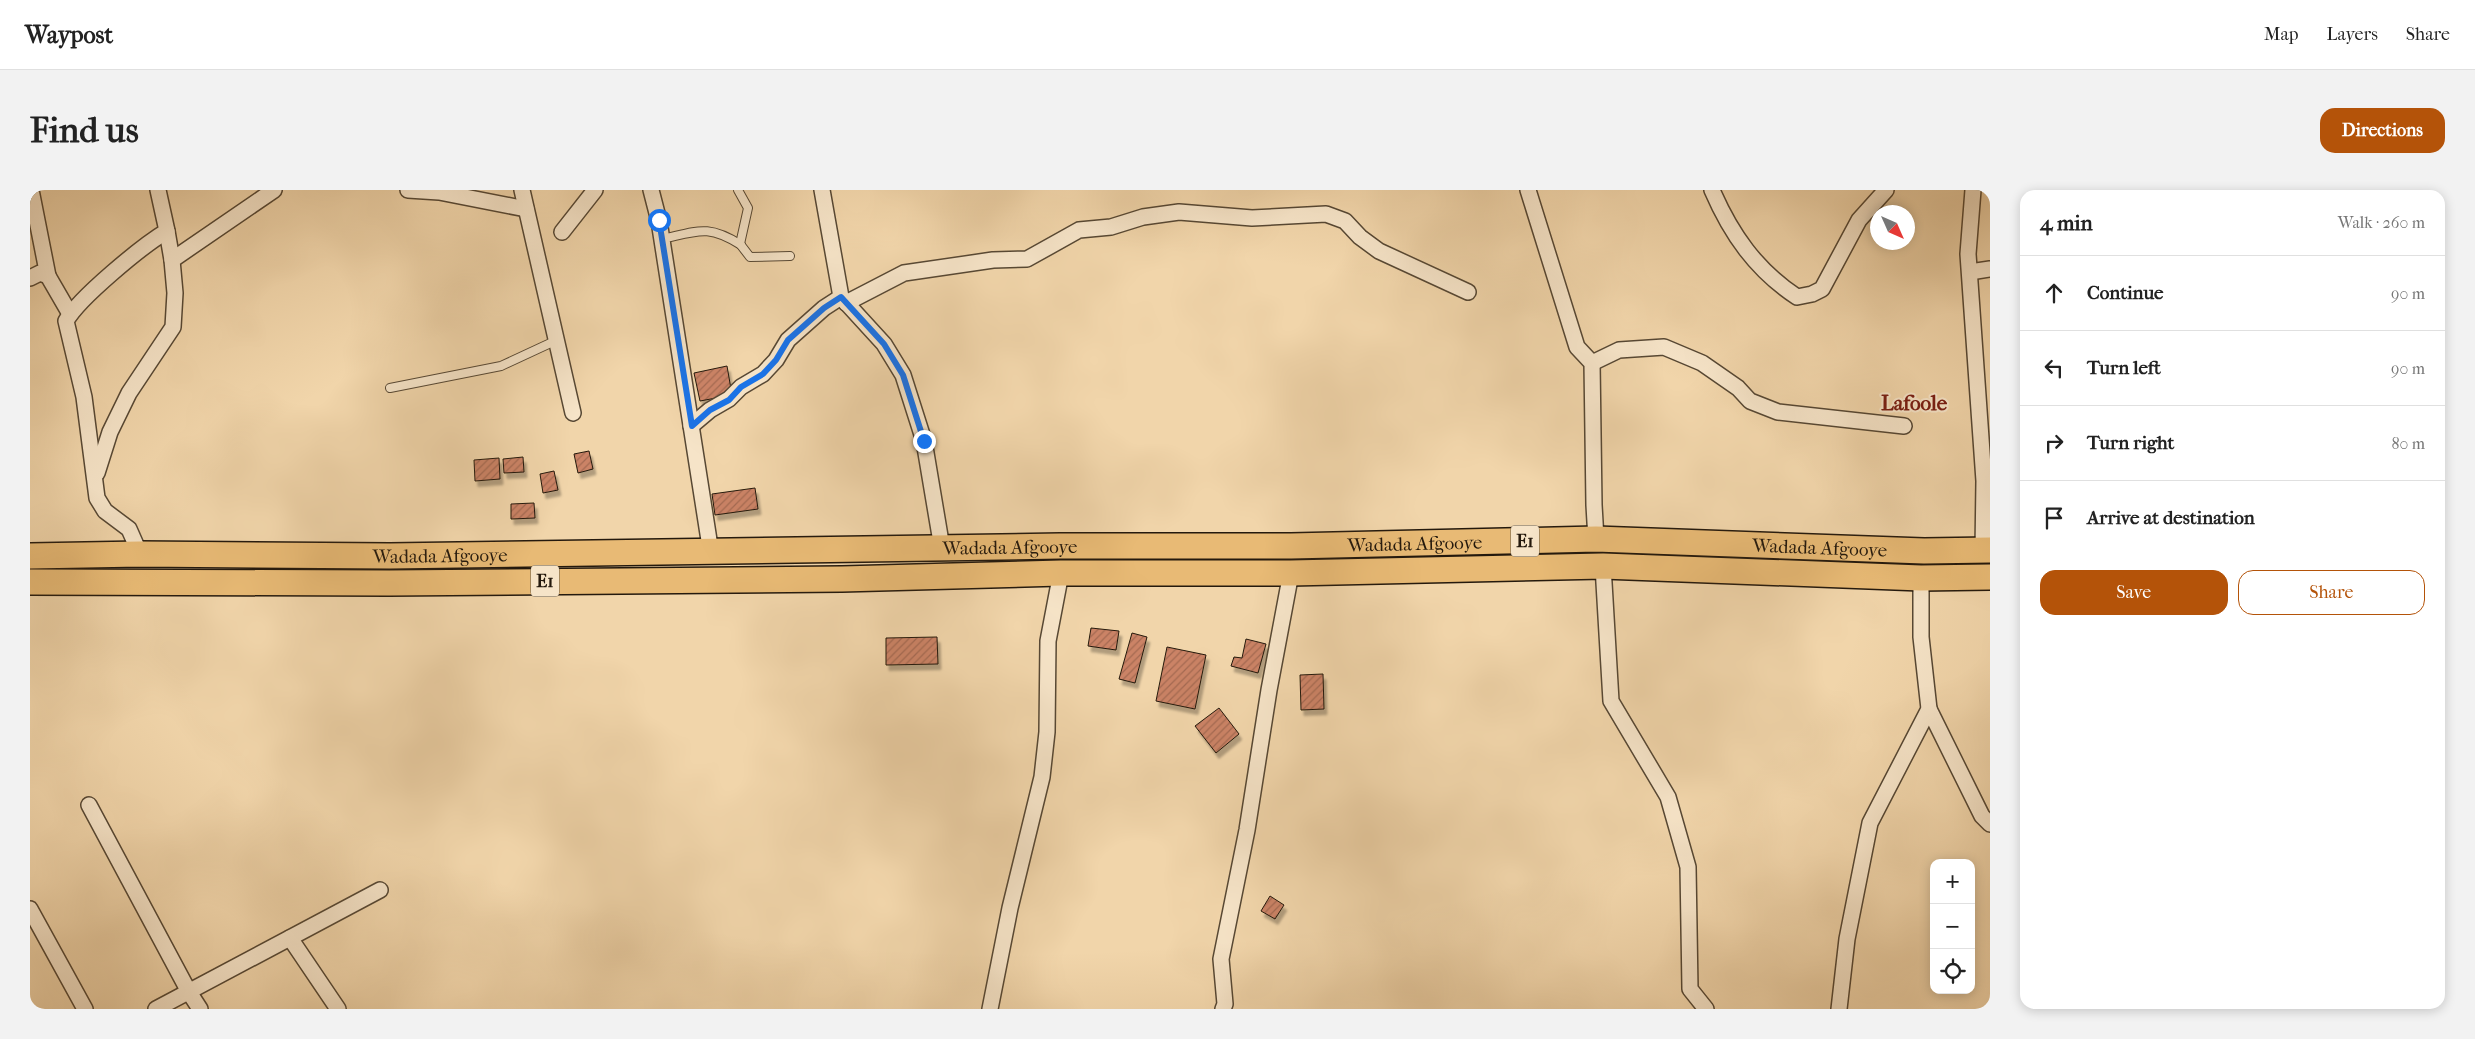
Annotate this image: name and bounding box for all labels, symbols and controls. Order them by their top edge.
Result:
text: Waypost [25,21,113,49]
text: Map [2264,24,2298,45]
text: Layers [2326,24,2378,45]
text: Share [2406,24,2450,45]
button: Directions [2320,108,2445,153]
text: Find us [30,110,139,151]
north arrow [1870,205,1915,250]
route start [648,209,671,232]
text: 4 min [2040,211,2093,235]
text: Walk · 260 m [2338,213,2425,232]
icon: ahead [2040,279,2068,307]
text: Continue [2087,282,2163,304]
text: 90 m [2391,284,2425,303]
icon: left [2040,354,2068,382]
text: Turn left [2087,357,2161,379]
text: 90 m [2391,359,2425,378]
district label: Lafoole [1881,391,1948,415]
icon: right [2040,429,2068,457]
route end [913,430,936,453]
text: Turn right [2087,432,2174,454]
text: 80 m [2391,434,2425,453]
icon: arrive [2040,504,2068,532]
text: Arrive at destination [2087,507,2255,529]
road number: E1 [1511,526,1539,556]
street label: Wadada Afgooye [1346,532,1483,557]
street label: Wadada Afgooye [1751,535,1887,562]
street label: Wadada Afgooye [941,536,1077,560]
street label: Wadada Afgooye [371,544,508,568]
road number: E1 [531,566,559,596]
button: Save [2040,570,2228,615]
button: Share [2238,570,2425,615]
map controls [1930,859,1975,994]
button: + [1930,859,1975,904]
button: − [1930,904,1975,949]
button: locate [1930,949,1975,994]

